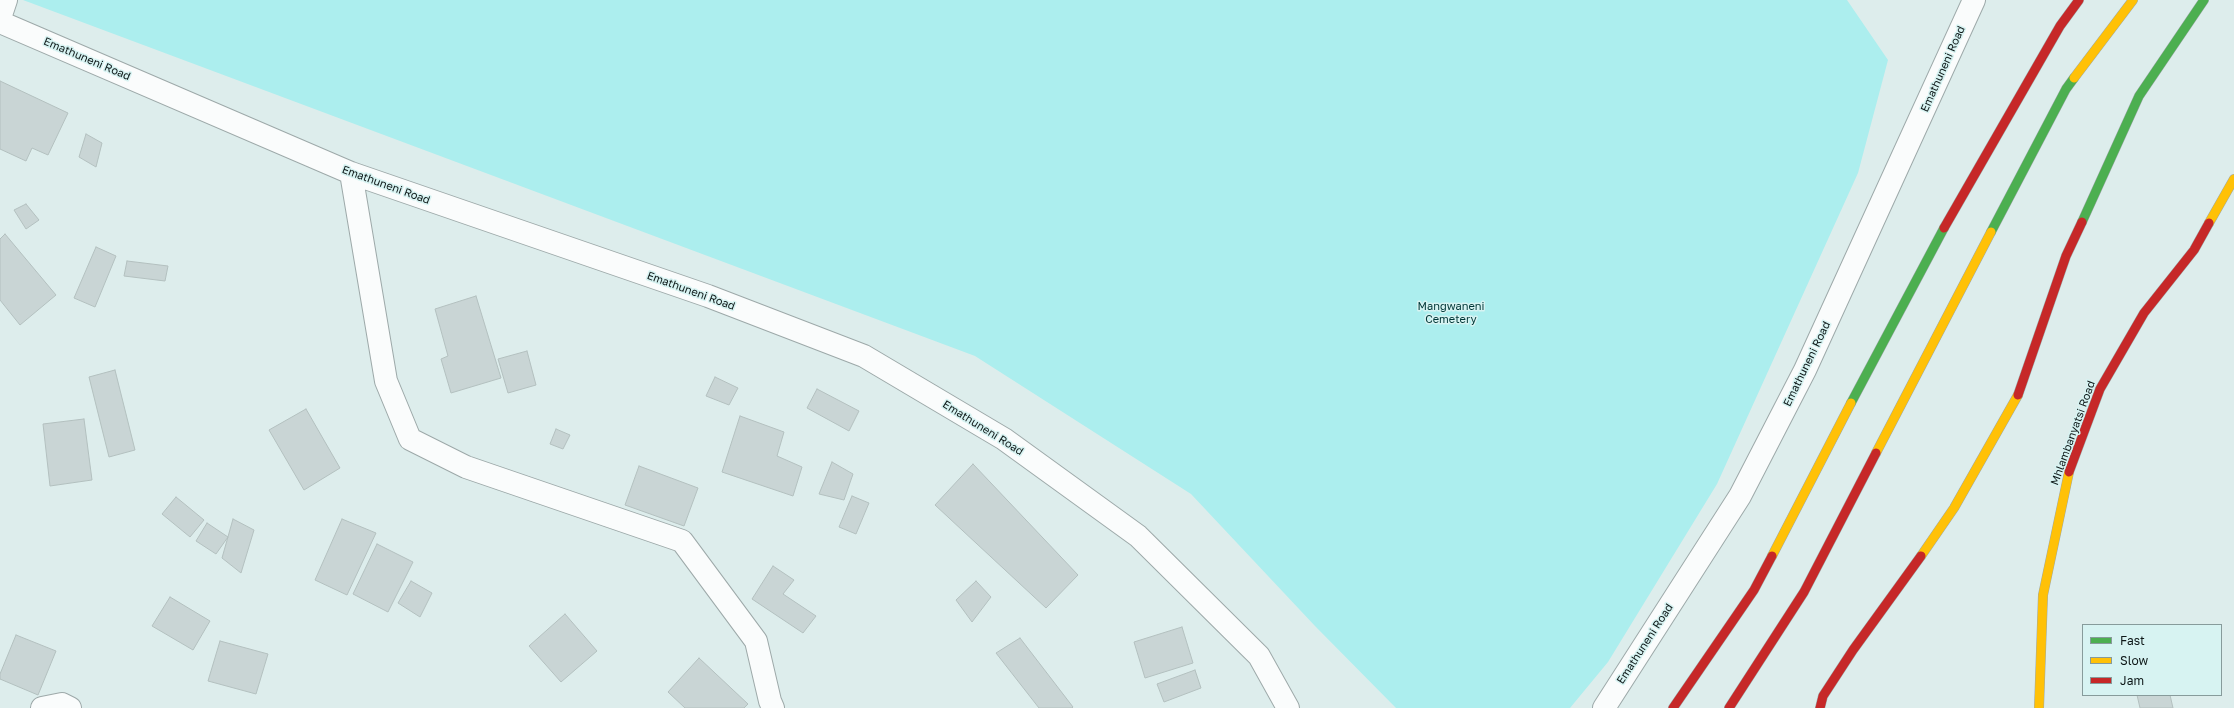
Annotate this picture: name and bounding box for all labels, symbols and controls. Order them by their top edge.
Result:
street label: Emathuneni Road [1918,24,1968,114]
street label: Emathuneni Road [42,35,132,83]
street label: Emathuneni Road [340,163,432,207]
street label: Emathuneni Road [645,269,737,313]
park label: Mangwaneni Cemetery [1418,300,1484,326]
street label: Emathuneni Road [1781,319,1833,409]
street label: Mhlambanyatsi Road [2048,379,2098,487]
street label: Emathuneni Road [940,398,1026,458]
street label: Emathuneni Road [1614,601,1676,687]
legend [2082,624,2222,696]
text: Fast [2120,633,2145,648]
text: Slow [2120,653,2148,668]
text: Jam [2120,673,2144,688]

